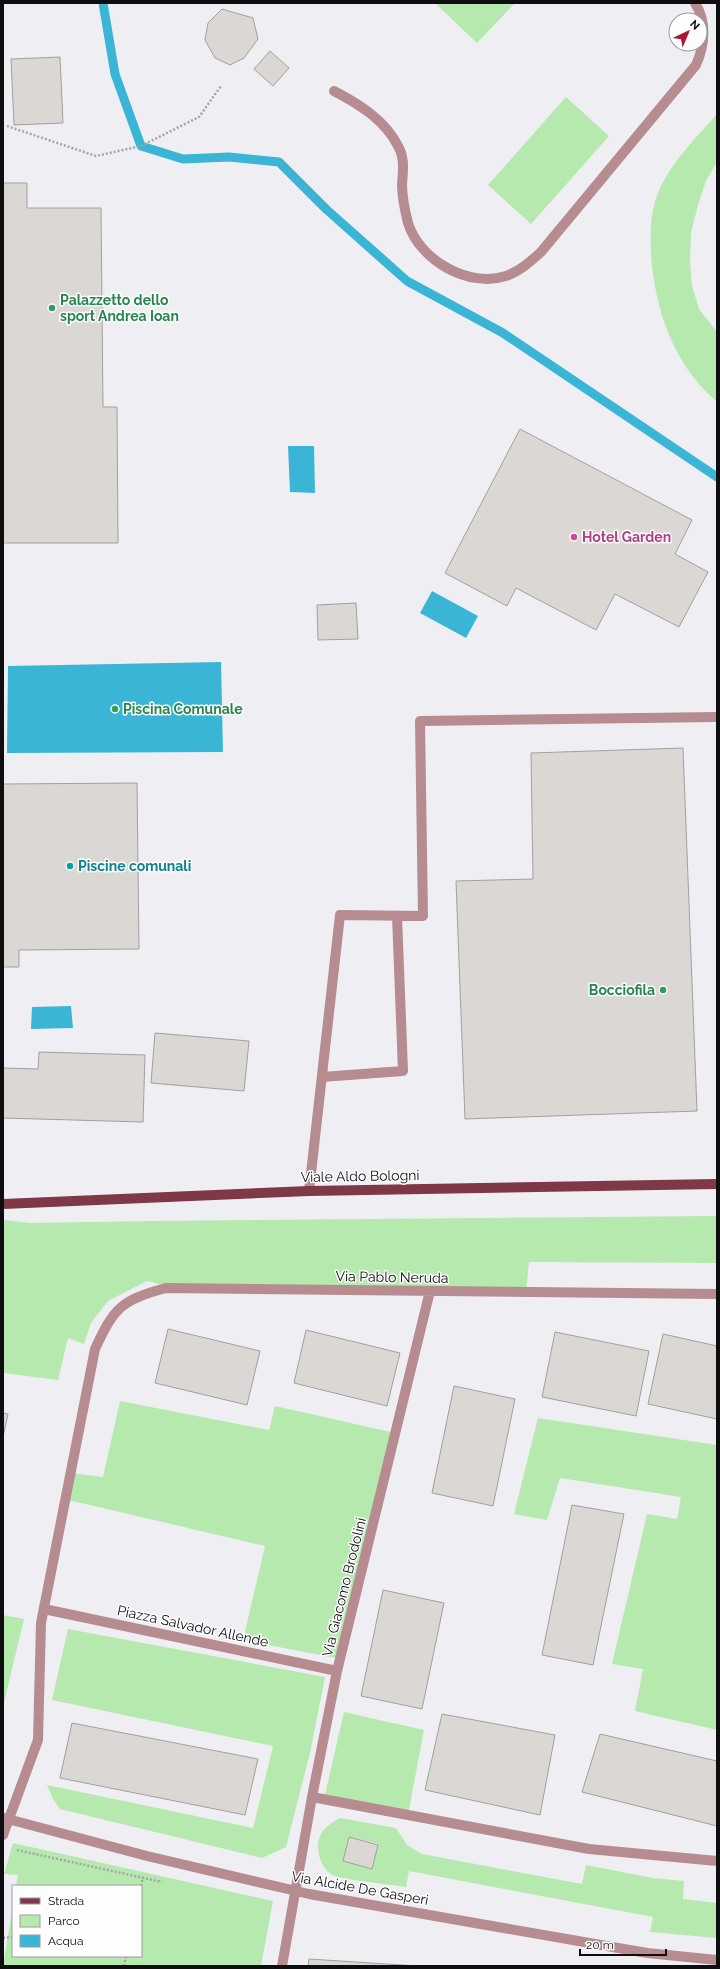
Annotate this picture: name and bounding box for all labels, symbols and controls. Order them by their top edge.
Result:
north arrow [668,12,708,52]
text: N [687,18,702,33]
place label: Palazzetto dello sport Andrea Ioan [60,292,179,324]
marker: Palazzetto dello sport Andrea Ioan [47,303,57,313]
place label: Hotel Garden [582,529,671,545]
marker: Hotel Garden [569,532,579,542]
place label: Piscina Comunale [123,701,243,717]
marker: Piscina Comunale [110,704,120,714]
place label: Piscine comunali [78,858,191,874]
marker: Piscine comunali [65,861,75,871]
place label: Bocciofila [589,982,655,998]
marker: Bocciofila [658,985,668,995]
street label: Viale Aldo Bologni [300,1167,420,1185]
street label: Via Pablo Neruda [335,1268,449,1286]
street label: Via Giacomo Brodolini [319,1516,369,1658]
street label: Piazza Salvador Allende [116,1602,270,1650]
street label: Via Alcide De Gasperi [290,1868,430,1908]
legend [12,1885,142,1957]
text: Strada [48,1894,84,1908]
text: Parco [48,1914,80,1928]
scale bar [580,1931,666,1957]
text: Acqua [48,1934,84,1948]
text: 20 m [586,1938,614,1952]

